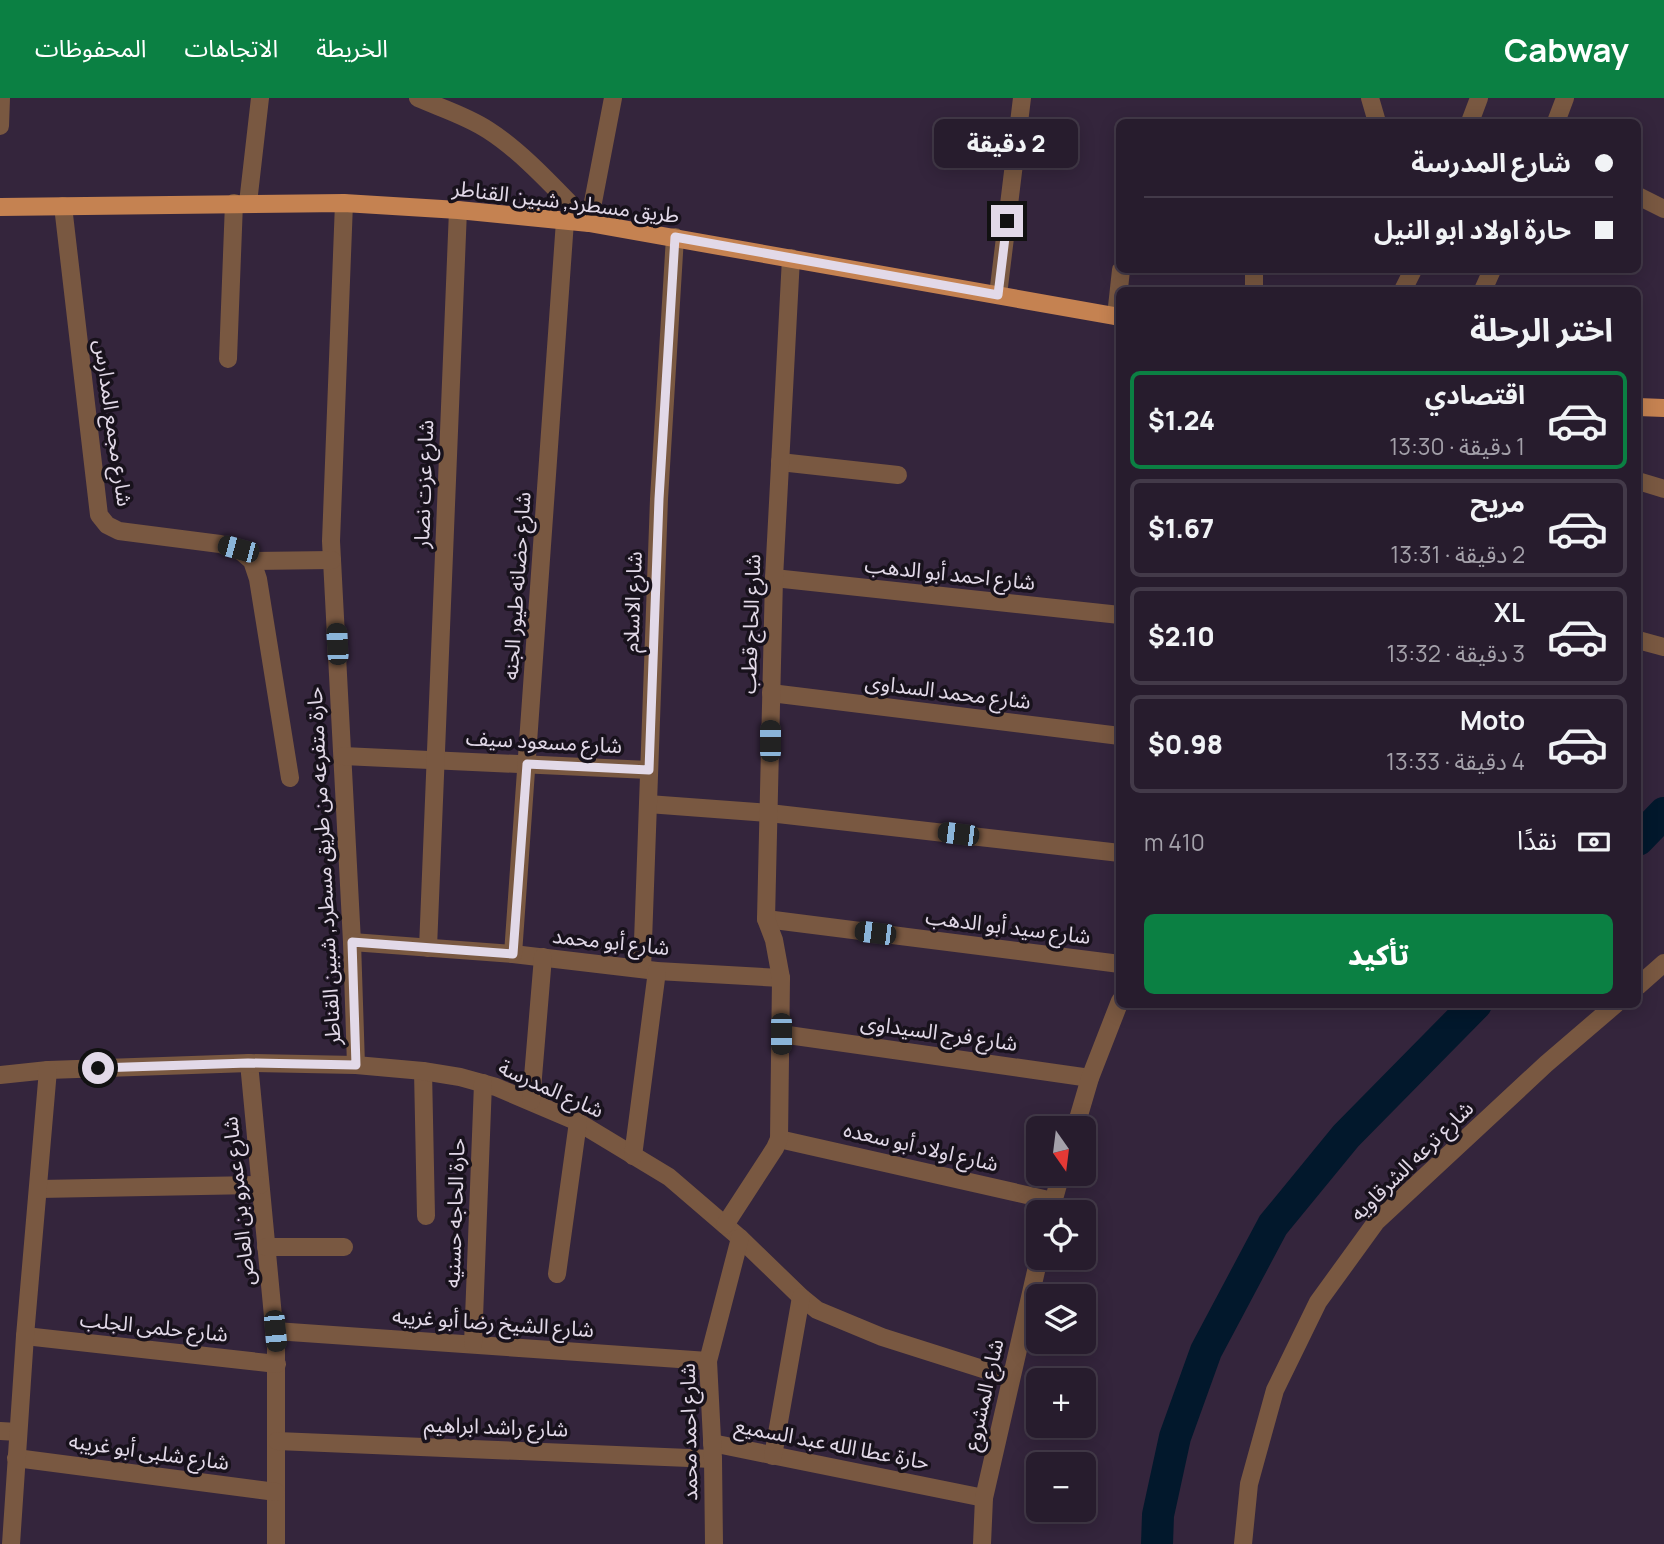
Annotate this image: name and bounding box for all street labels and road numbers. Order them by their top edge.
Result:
street label: طريق مسطرد, شبين القناطر [450,173,681,229]
street label: شارع مجمع المدارس [86,338,140,508]
street label: شارع عزت نصار [407,419,441,550]
street label: شارع حضانه طيور الجنه [495,491,539,681]
street label: شارع احمد أبو الدهب [863,550,1037,598]
street label: شارع الاسلام [616,551,651,653]
street label: شارع الحاج قطب [734,554,768,694]
street label: شارع محمد السداوى [863,667,1033,717]
street label: حارة متفرعه من طريق مسطرد, شبين القناطر [300,686,346,1047]
street label: شارع مسعود سيف [465,723,623,761]
street label: شارع سيد أبو الدهب [924,902,1092,952]
street label: شارع أبو محمد [551,921,671,963]
street label: شارع فرج السيداوى [859,1007,1019,1059]
street label: شارع المدرسة [493,1052,609,1126]
street label: شارع ترعه الشرقاويه [1343,1094,1481,1228]
street label: شارع عمرو بن العاص [215,1115,263,1287]
street label: شارع اولاد أبو سعده [841,1115,1001,1179]
street label: حارة الحاجه حسنيه [437,1137,471,1289]
street label: شارع الشيخ رضا أبو غريبه [391,1301,595,1345]
street label: شارع حلمى الجلب [78,1304,230,1350]
street label: شارع المشروع [957,1336,1011,1454]
street label: شارع احمد محمد [673,1363,705,1501]
street label: شارع راشد ابراهيم [423,1409,569,1445]
street label: حارة عطا الله عبد السميع [732,1410,932,1478]
street label: شارع شلبى أبو غريبه [67,1426,231,1478]

